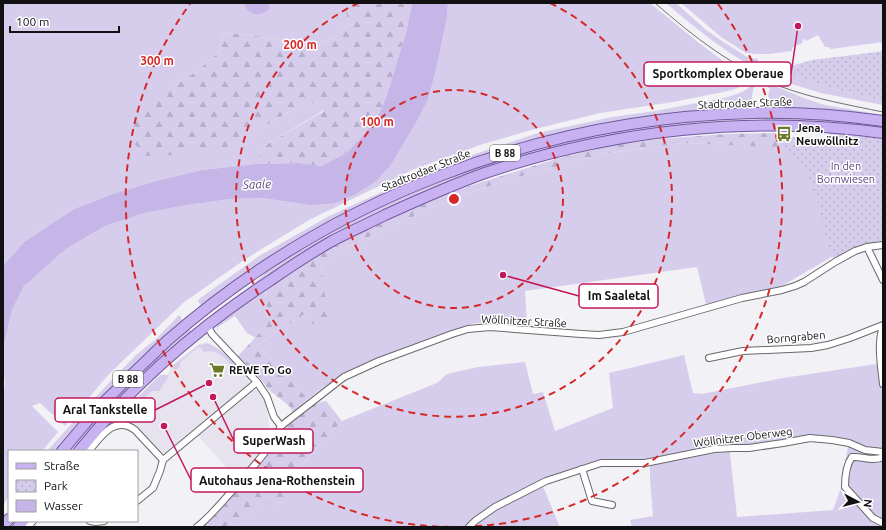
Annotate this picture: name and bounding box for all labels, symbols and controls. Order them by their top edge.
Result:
scale bar [10,8,119,34]
text: 100 m [16,15,49,28]
text: 200 m [283,38,317,51]
text: 300 m [140,54,174,67]
callout: Sportkomplex Oberaue [644,62,791,86]
text: Sportkomplex Oberaue [652,67,784,80]
street label: Stadtrodaer Straße [698,95,792,111]
text: 100 m [360,115,394,128]
place label: Jena, Neuwöllnitz [796,122,859,147]
bus stop icon: Jena, Neuwöllnitz [775,125,793,143]
road number: B 88 [490,145,520,161]
street label: Stadtrodaer Straße [380,147,472,193]
park label: In den Bornwiesen [817,160,875,185]
water label: Saale [242,177,271,191]
centre of rings [447,192,461,206]
callout: Im Saaletal [579,284,658,308]
text: Im Saaletal [588,289,651,302]
street label: Wöllnitzer Straße [481,313,567,329]
street label: Borngraben [766,328,826,346]
supermarket icon: REWE To Go [208,361,226,379]
place label: REWE To Go [229,364,292,376]
road number: B 88 [113,371,143,387]
callout: Aral Tankstelle [55,398,155,422]
text: Aral Tankstelle [63,403,147,416]
street label: Wöllnitzer Oberweg [693,425,793,449]
callout: SuperWash [234,429,313,453]
text: SuperWash [242,434,306,447]
legend [8,450,138,522]
text: Straße [44,459,80,472]
callout: Autohaus Jena-Rothenstein [191,468,363,492]
text: Autohaus Jena-Rothenstein [199,474,355,487]
text: Park [44,479,68,492]
north arrow [838,482,878,522]
text: N [861,498,874,508]
text: Wasser [44,499,83,512]

